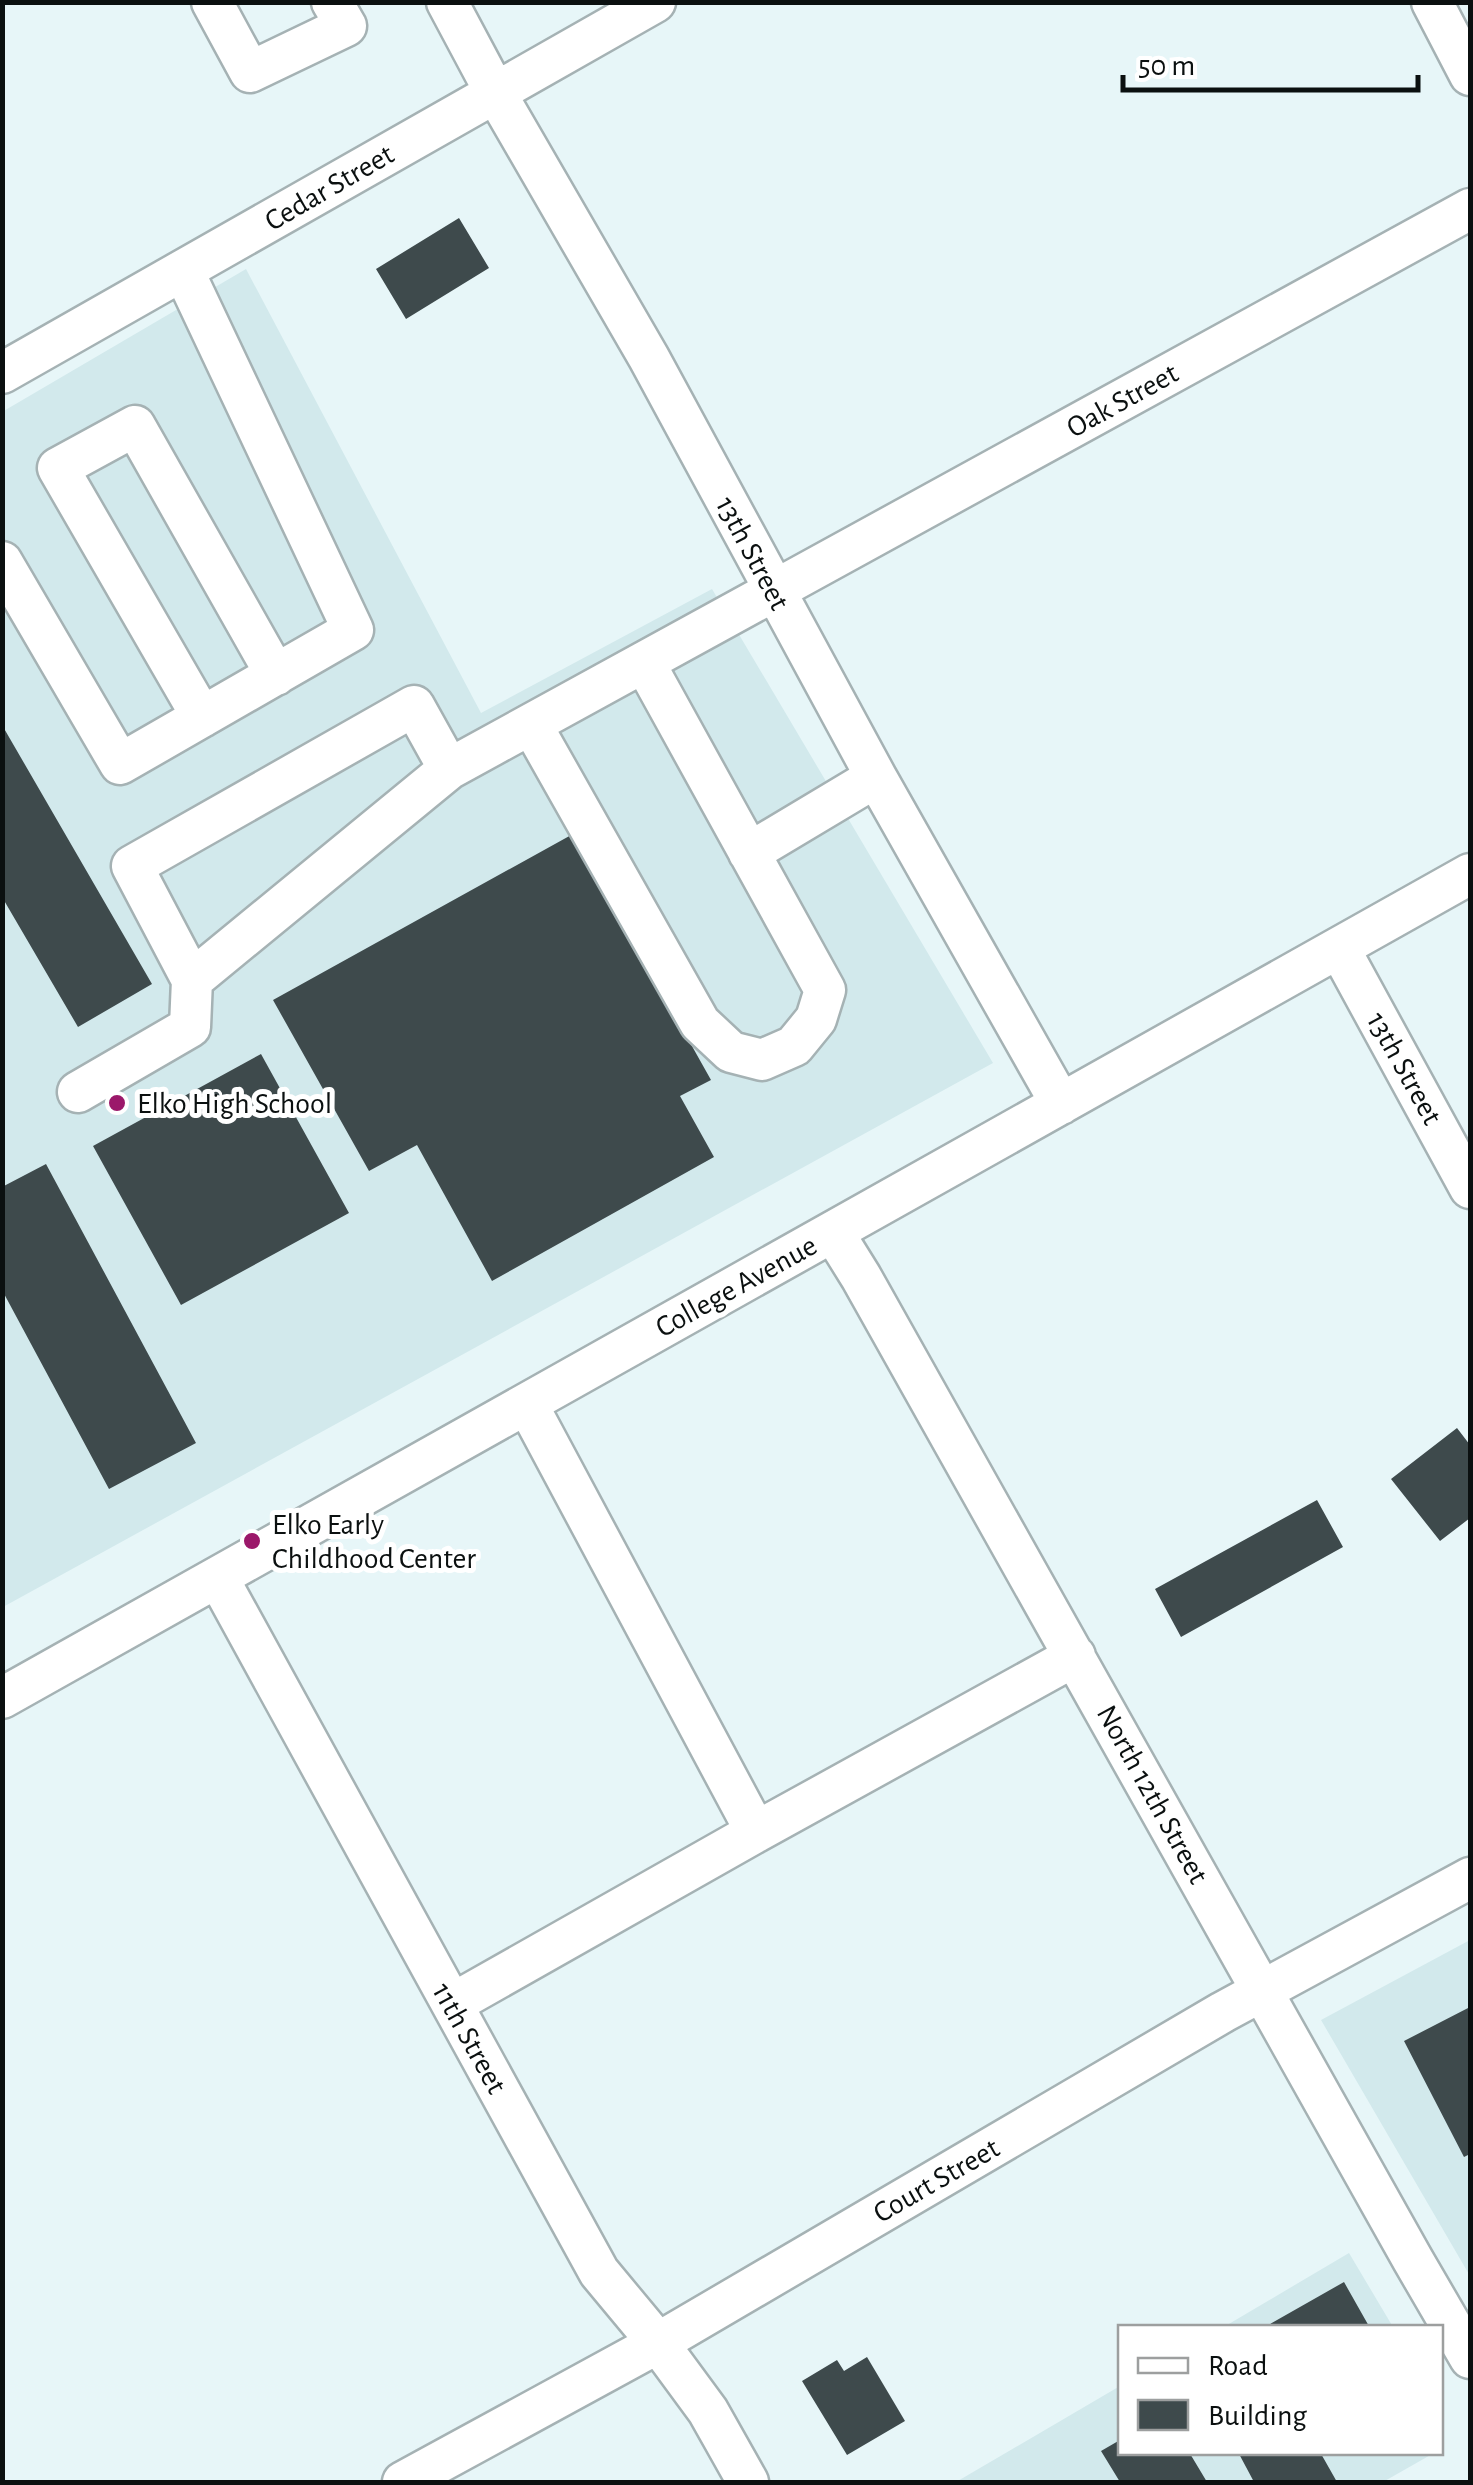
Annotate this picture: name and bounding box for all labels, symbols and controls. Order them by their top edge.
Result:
scale bar [1123,30,1418,92]
text: 50 m [1138,51,1195,81]
street label: Cedar Street [260,139,399,237]
street label: Oak Street [1062,358,1184,444]
street label: 13th Street [710,492,795,615]
street label: 13th Street [1361,1007,1447,1130]
place label: Elko High School [137,1089,332,1119]
marker: Elko High School [106,1092,128,1114]
street label: College Avenue [651,1230,822,1343]
place label: Elko Early Childhood Center [272,1510,476,1574]
marker: Elko Early Childhood Center [241,1530,263,1552]
street label: North 12th Street [1091,1700,1214,1889]
street label: 11th Street [427,1978,512,2099]
street label: Court Street [869,2133,1005,2229]
legend [1118,2325,1443,2455]
text: Road [1208,2351,1268,2381]
text: Building [1208,2401,1307,2431]

